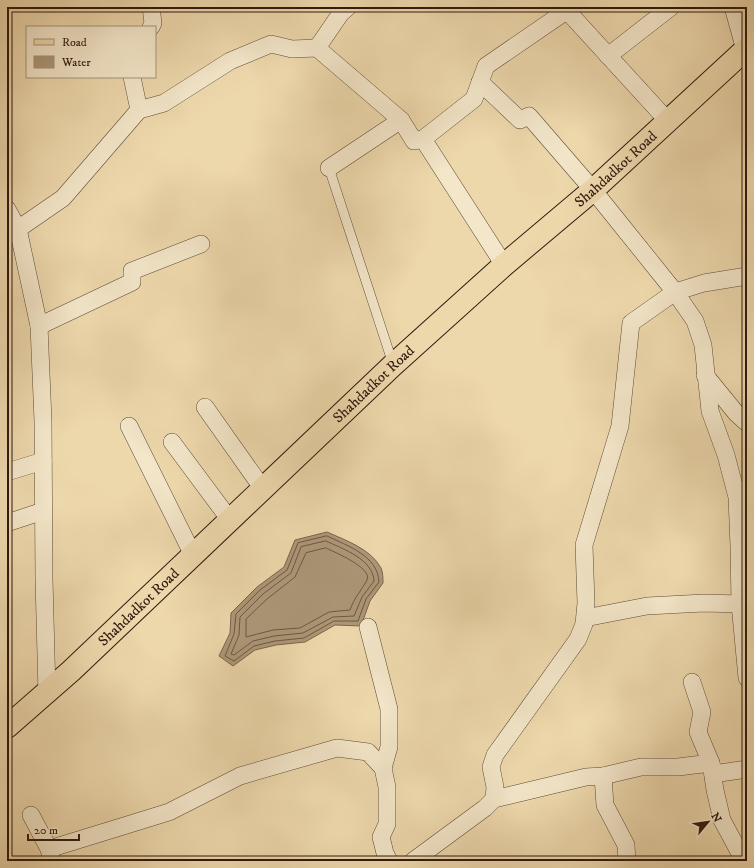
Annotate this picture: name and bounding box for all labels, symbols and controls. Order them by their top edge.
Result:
legend [26,26,156,78]
text: Road [62,35,87,50]
text: Water [61,55,91,70]
street label: Shahdadkot Road [571,126,662,212]
street label: Shahdadkot Road [329,341,419,427]
street label: Shahdadkot Road [94,564,184,650]
north arrow [688,802,728,842]
text: N [708,810,724,825]
scale bar [28,816,79,842]
text: 20 m [34,823,58,838]

